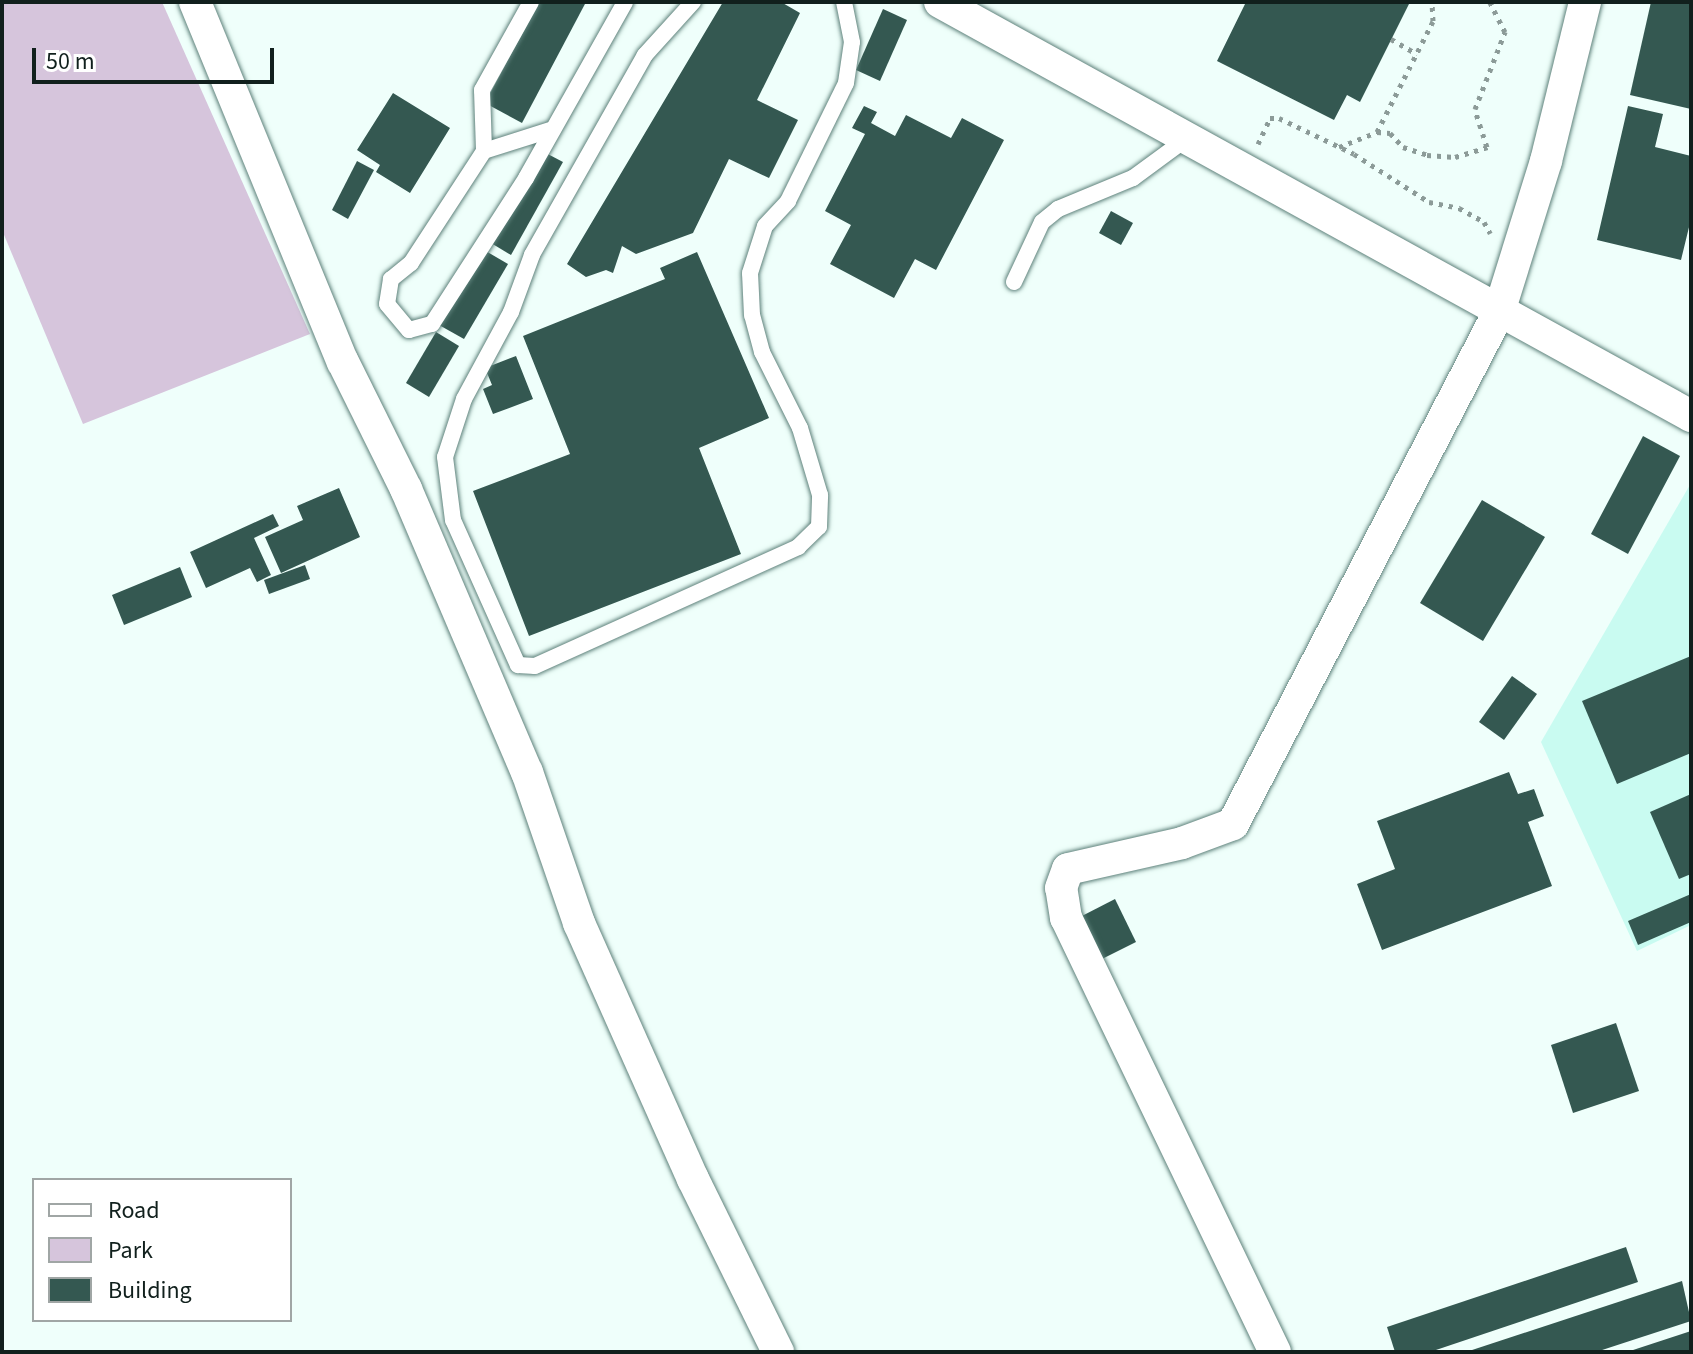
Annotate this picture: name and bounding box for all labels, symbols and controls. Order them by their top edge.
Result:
scale bar [36,32,278,82]
text: 50 m [46,44,95,79]
legend [32,1178,292,1322]
text: Road [108,1193,160,1228]
text: Park [108,1233,153,1268]
text: Building [108,1273,192,1308]

